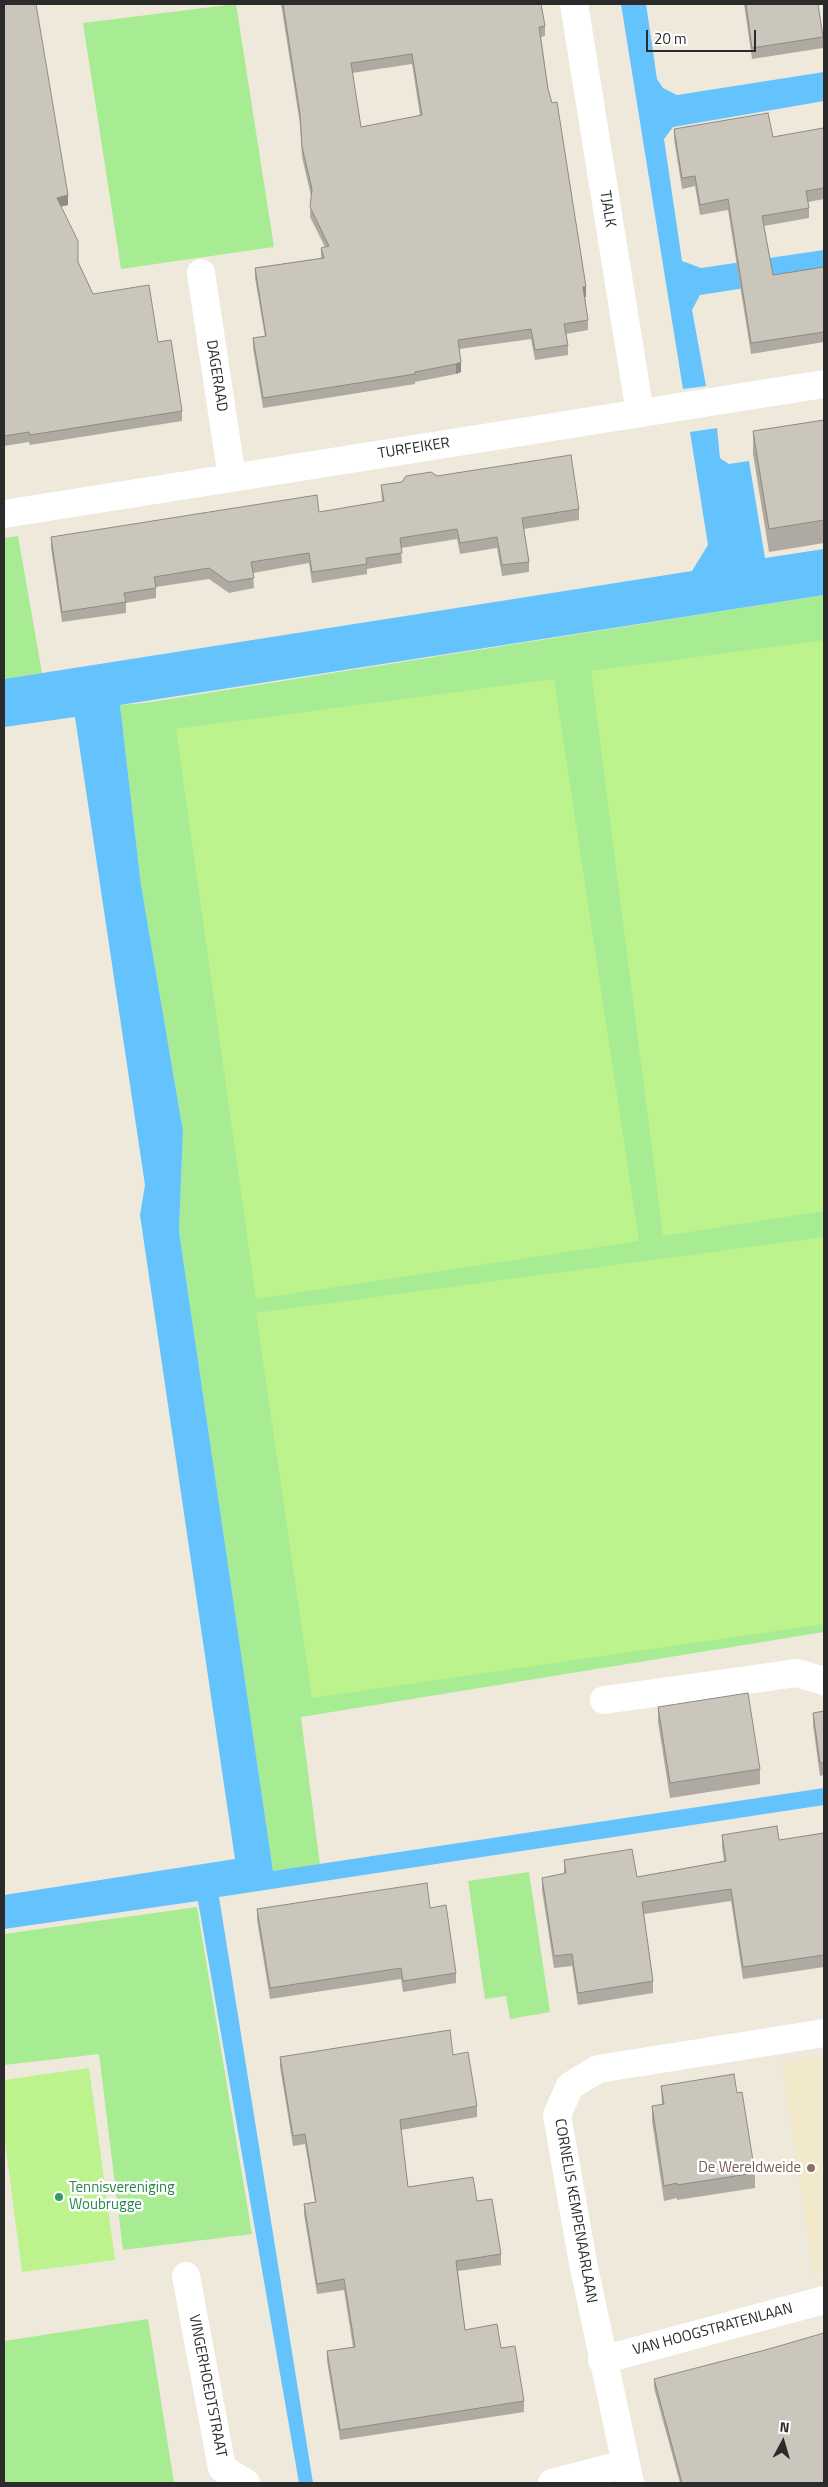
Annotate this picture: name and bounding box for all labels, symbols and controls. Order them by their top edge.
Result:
scale bar [648,20,758,52]
text: 20 m [654,27,687,50]
street label: TJALK [595,190,619,228]
street label: DAGERAAD [201,339,231,413]
street label: TURFEIKER [377,434,451,464]
street label: CORNELIS KEMPENAARLAAN [550,2117,600,2305]
place label: De Wereldweide [698,2159,801,2177]
marker: De Wereldweide [805,2162,817,2174]
place label: Tennisvereniging Woubrugge [69,2179,175,2214]
marker: Tennisvereniging Woubrugge [53,2191,65,2203]
street label: VAN HOOGSTRATENLAAN [631,2300,795,2360]
street label: VINGERHOEDTSTRAAT [184,2313,230,2459]
text: N [779,2416,791,2438]
north arrow [758,2417,808,2467]

